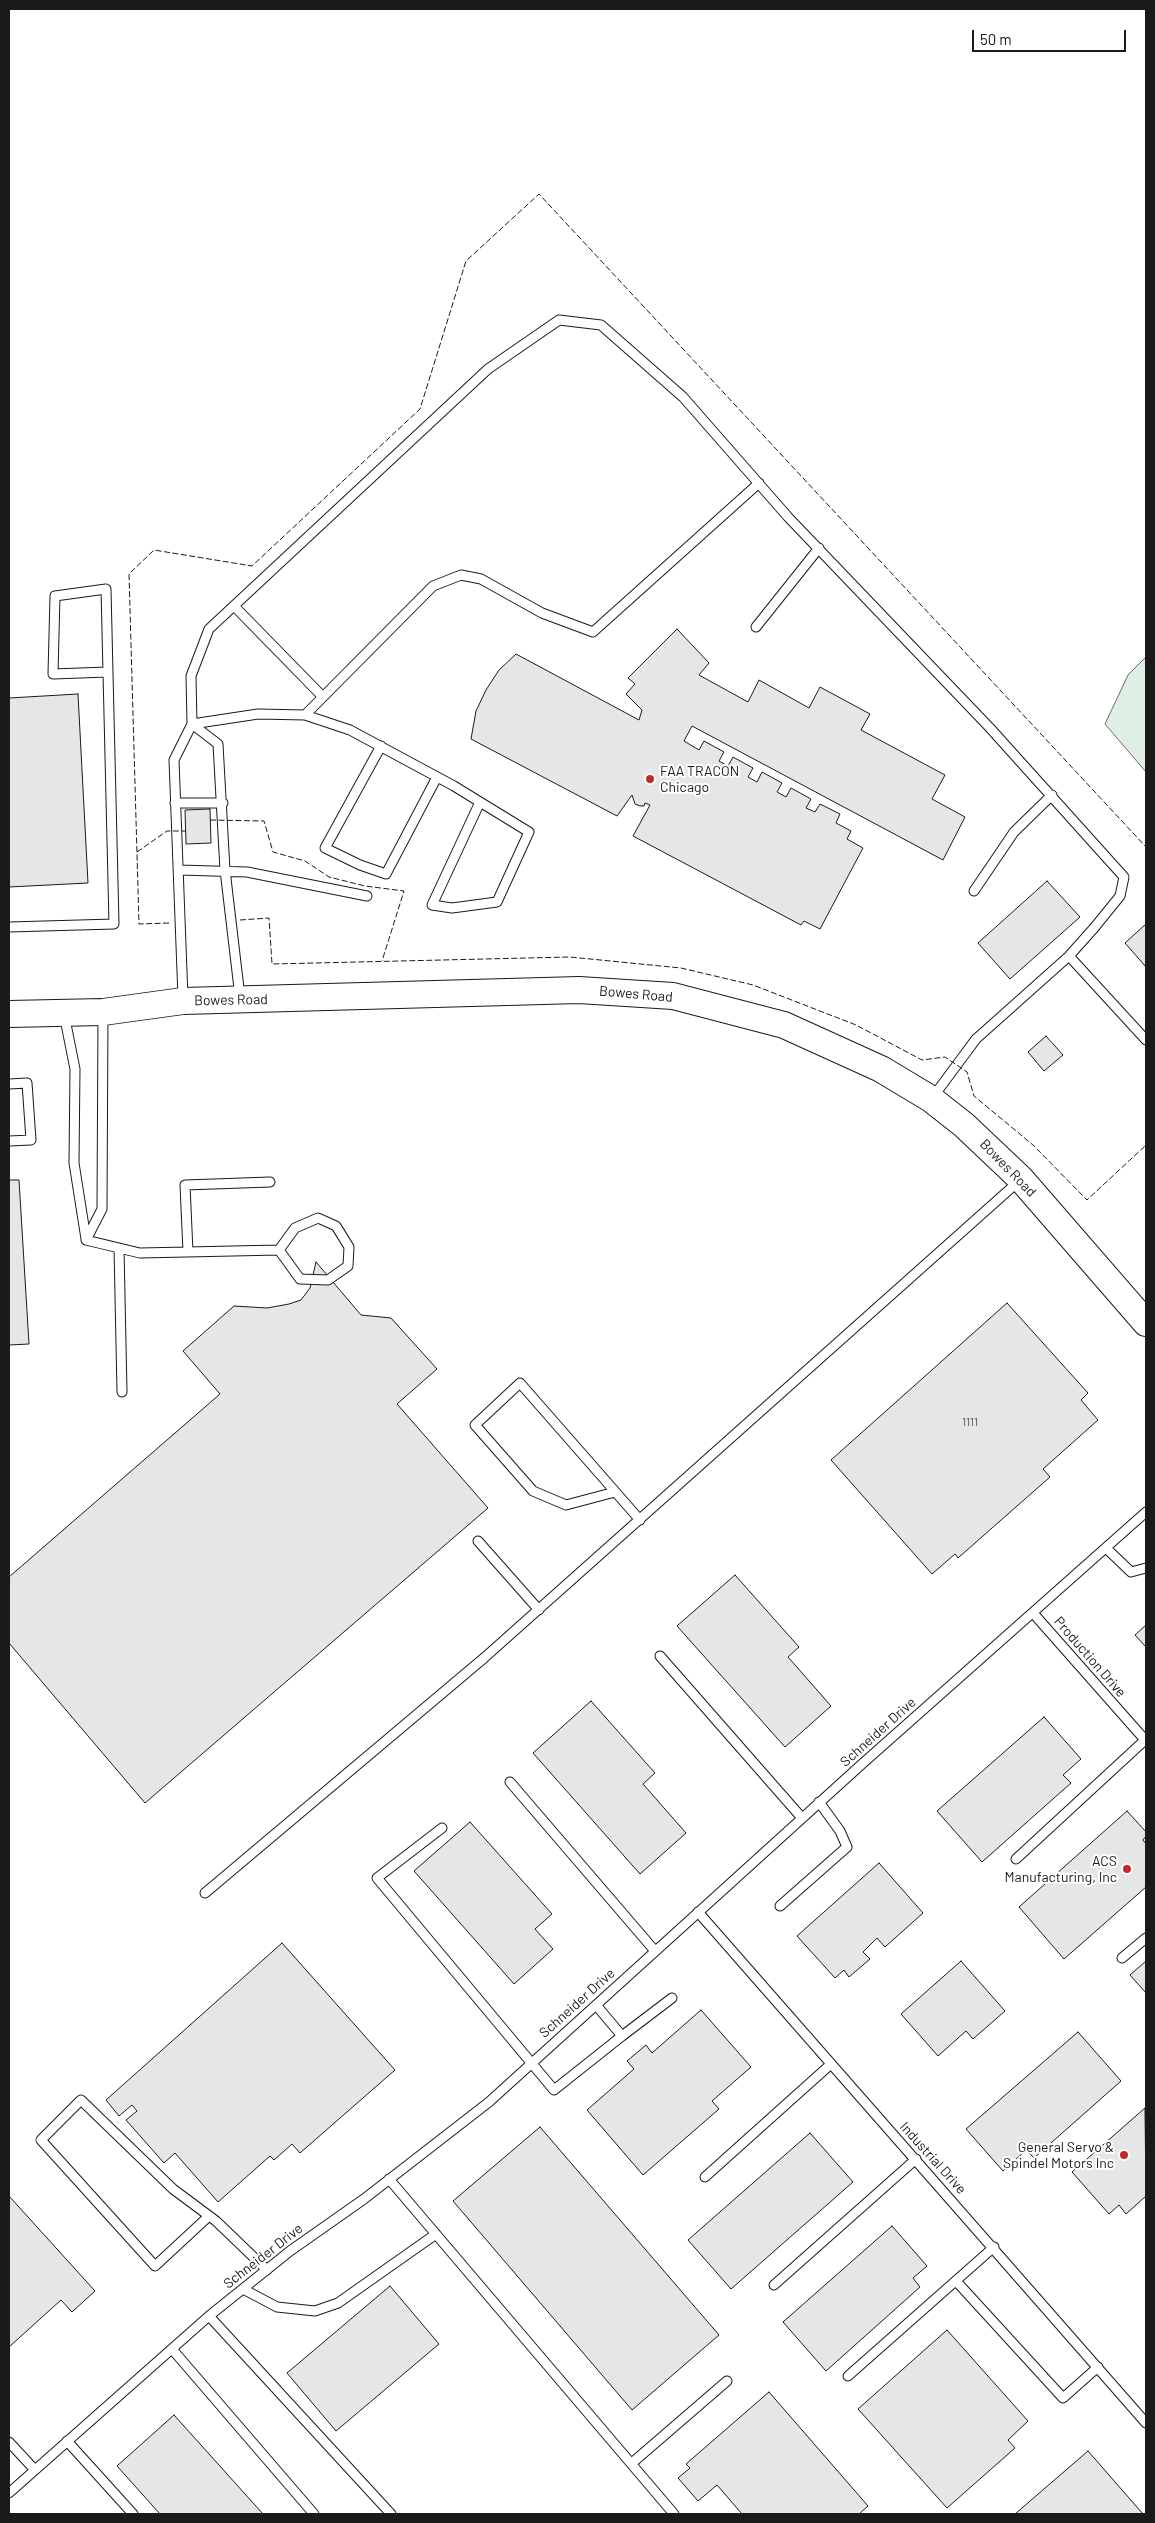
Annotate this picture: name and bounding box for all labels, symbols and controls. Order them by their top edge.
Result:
scale bar [975,20,1129,52]
text: 50 m [980,30,1012,48]
place label: FAA TRACON Chicago [660,763,739,796]
marker: FAA TRACON Chicago [644,773,656,785]
street label: Bowes Road [599,982,673,1006]
street label: Bowes Road [194,991,268,1009]
street label: Bowes Road [976,1136,1040,1200]
house number: 1111 [962,1415,978,1429]
street label: Production Drive [1050,1613,1130,1701]
street label: Schneider Drive [837,1694,919,1770]
place label: ACS Manufacturing, Inc [1004,1853,1117,1885]
marker: ACS Manufacturing, Inc [1121,1863,1133,1875]
street label: Schneider Drive [536,1965,618,2041]
street label: Industrial Drive [896,2119,970,2197]
place label: General Servo & Spindel Motors Inc [1003,2139,1114,2172]
marker: General Servo & Spindel Motors Inc [1118,2149,1130,2161]
street label: Schneider Drive [220,2220,306,2292]

